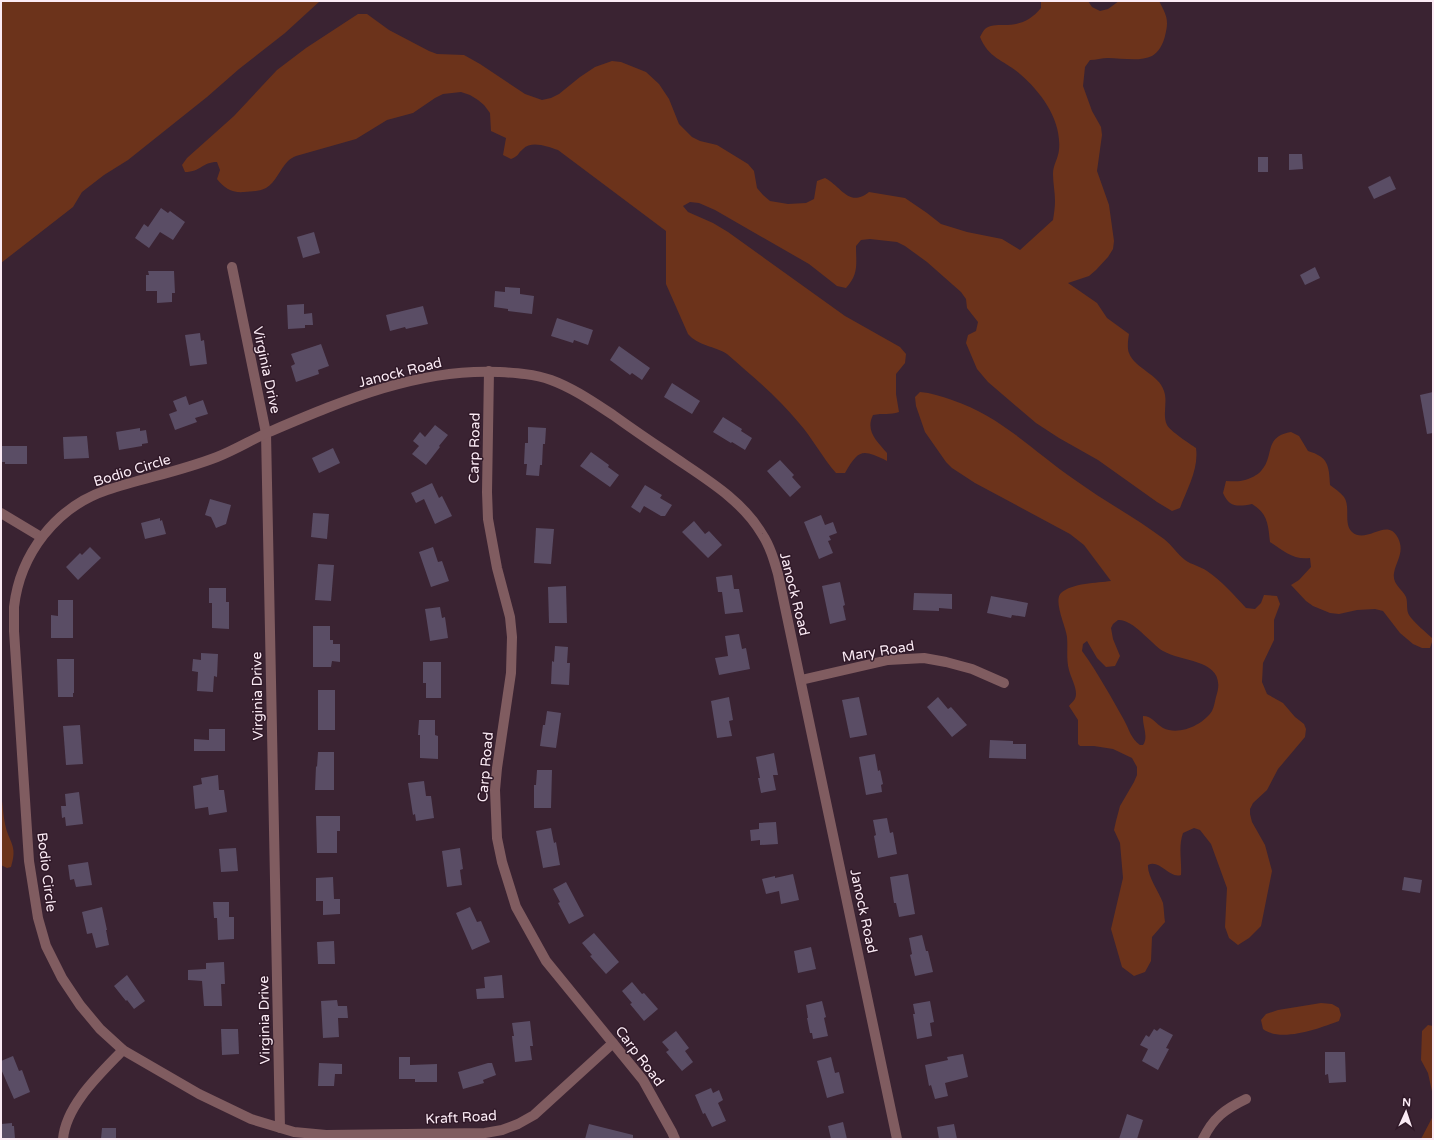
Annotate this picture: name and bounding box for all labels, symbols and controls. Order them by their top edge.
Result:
street label: Virginia Drive [249,325,284,415]
street label: Janock Road [357,354,444,391]
street label: Carp Road [465,413,484,483]
street label: Bodio Circle [91,451,173,490]
street label: Janock Road [776,551,813,638]
street label: Mary Road [841,637,916,666]
street label: Virginia Drive [248,652,267,740]
street label: Carp Road [474,731,497,803]
street label: Bodio Circle [33,831,60,913]
street label: Janock Road [846,868,881,955]
street label: Virginia Drive [255,976,274,1064]
street label: Carp Road [612,1023,668,1090]
north arrow [1386,1092,1426,1132]
text: N [1402,1096,1411,1109]
street label: Kraft Road [425,1107,497,1128]

